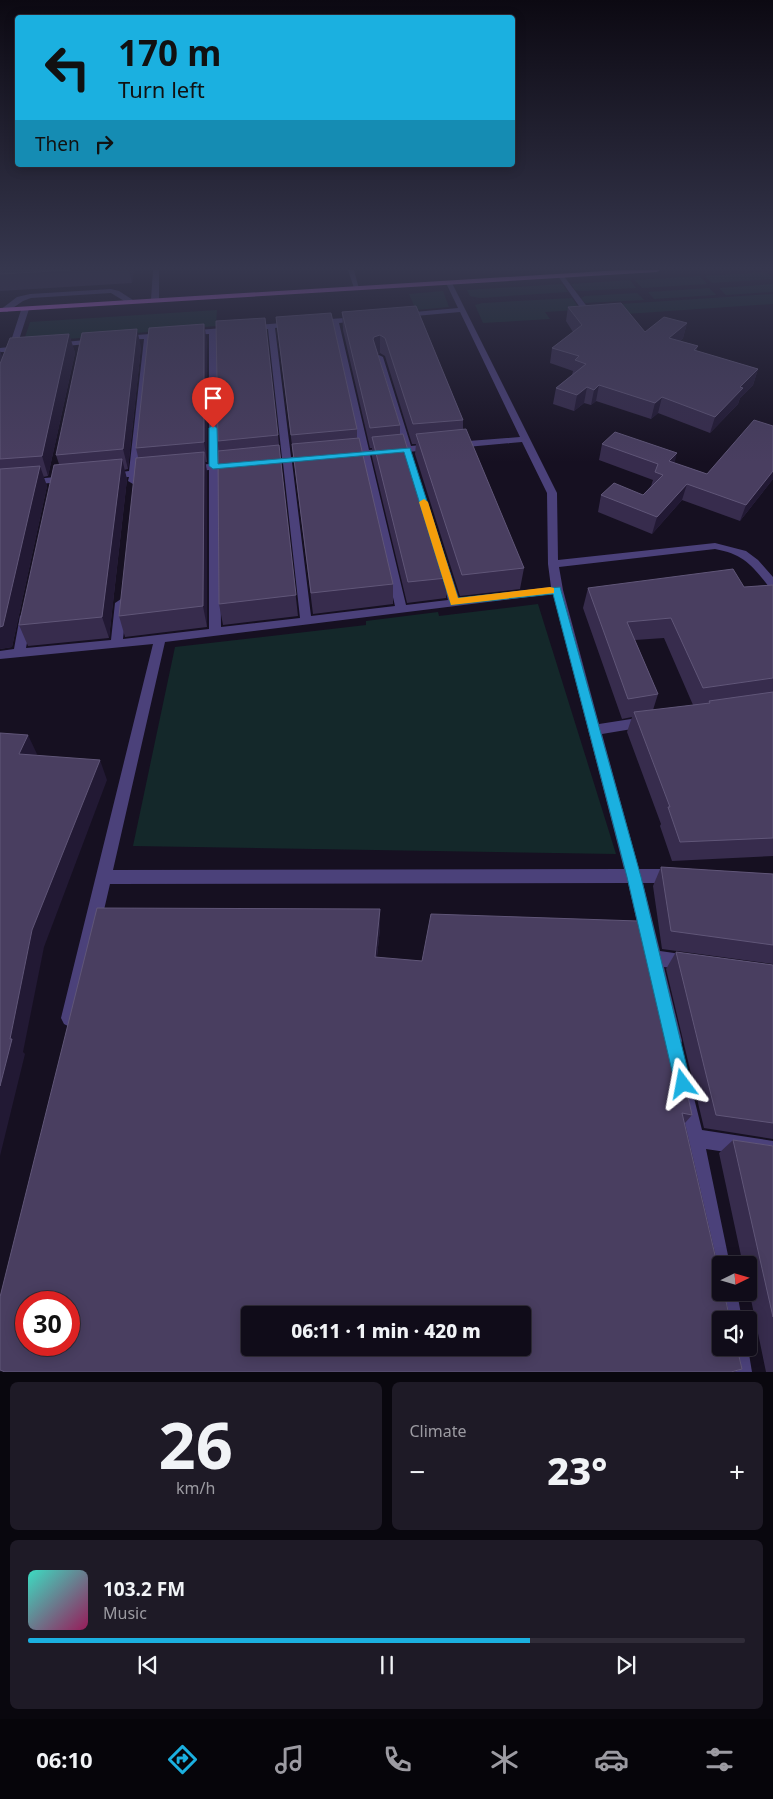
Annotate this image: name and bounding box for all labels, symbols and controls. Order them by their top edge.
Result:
text: 170 m [118,29,221,76]
icon: left [35,35,100,100]
text: Turn left [118,74,205,104]
icon: right [90,130,118,158]
text: Then [35,131,80,157]
pin [192,377,234,428]
icon: arrive [199,384,227,412]
position arrow [656,1057,708,1109]
north arrow [712,1256,758,1301]
map controls [712,1256,757,1356]
speed limit sign: 30 [15,1291,80,1356]
button: sound [712,1311,757,1356]
text: 06:11 · 1 min · 420 m [291,1318,481,1344]
text: 26 [159,1400,233,1488]
text: Climate [410,1420,467,1442]
text: 23° [547,1444,607,1496]
text: − [410,1452,426,1490]
text: + [729,1452,745,1490]
text: km/h [176,1477,215,1499]
text: 103.2 FM [103,1576,185,1602]
text: Music [103,1602,147,1624]
icon: previous [134,1651,162,1679]
icon: pause [373,1651,401,1679]
icon: next [612,1651,640,1679]
icon: directions [165,1742,200,1777]
icon: music [272,1742,307,1777]
icon: phone [380,1742,415,1777]
icon: climate [487,1742,522,1777]
icon: car [594,1742,629,1777]
icon: filters [702,1742,737,1777]
text: 06:10 [36,1744,93,1774]

